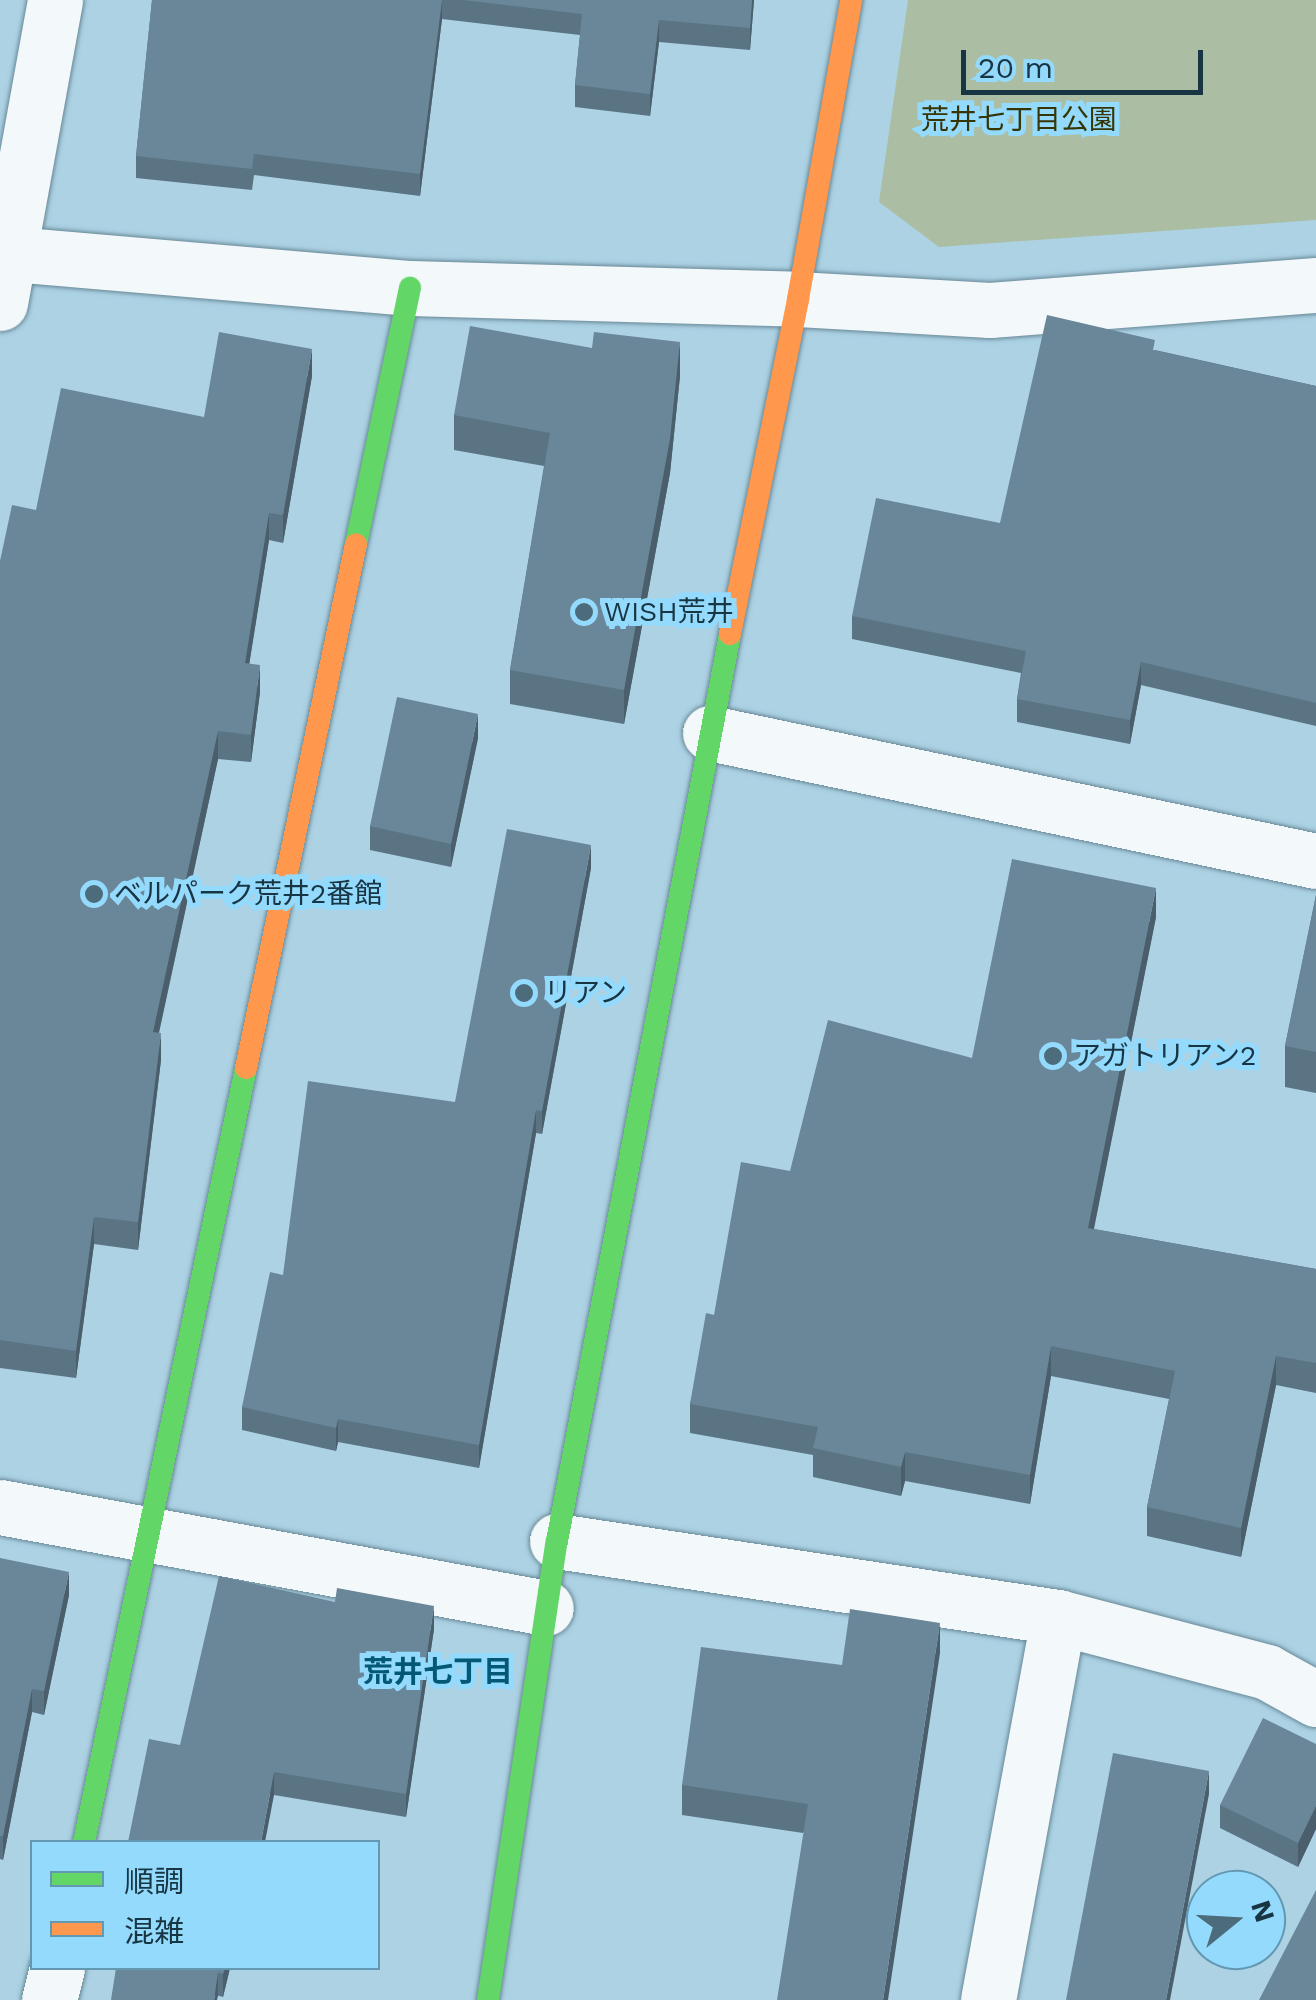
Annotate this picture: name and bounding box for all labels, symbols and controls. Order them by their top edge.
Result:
scale bar [966,30,1208,92]
text: 20 m [978,50,1053,85]
park label: 荒井七丁目公園 [921,103,1117,137]
place label: WISH荒井 [604,595,734,629]
marker: WISH荒井 [573,601,595,623]
place label: ベルパーク荒井2番館 [114,877,382,911]
marker: ベルパーク荒井2番館 [83,883,105,905]
place label: リアン [544,976,628,1010]
marker: リアン [513,982,535,1004]
place label: アガトリアン2 [1073,1039,1257,1073]
marker: アガトリアン2 [1042,1045,1064,1067]
district label: 荒井七丁目 [363,1654,513,1690]
legend [30,1840,380,1970]
text: 順調 [124,1864,184,1899]
north arrow [1186,1870,1286,1970]
text: N [1244,1896,1282,1926]
text: 混雑 [124,1914,184,1949]

